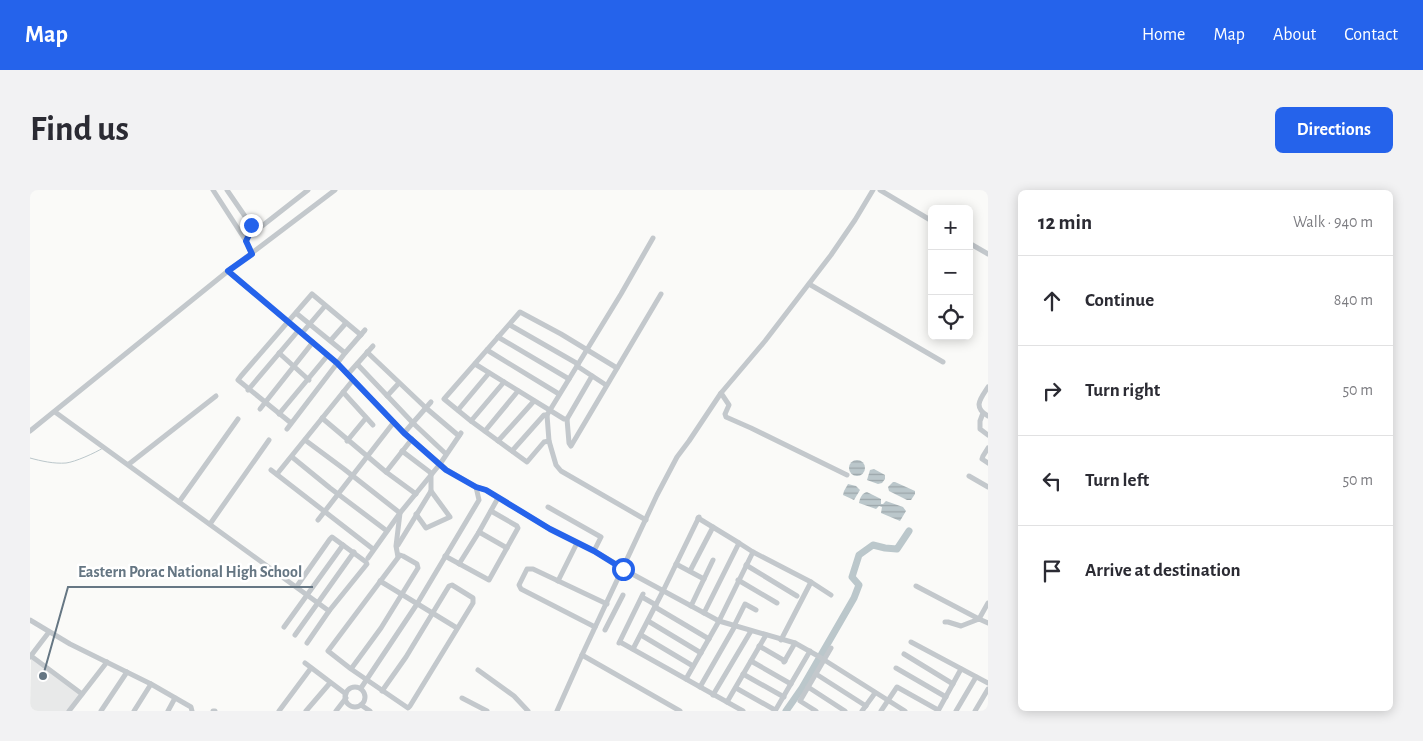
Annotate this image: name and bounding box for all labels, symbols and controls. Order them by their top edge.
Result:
text: Map [25,23,68,47]
text: Home [1142,26,1185,44]
text: Map [1213,26,1245,44]
text: About [1273,26,1316,44]
text: Contact [1344,26,1398,44]
button: Directions [1275,107,1393,153]
text: Find us [30,112,129,147]
map controls [928,205,973,340]
button: + [928,205,973,250]
text: 12 min [1038,212,1092,233]
route end [240,214,263,237]
text: Walk · 940 m [1293,214,1373,230]
button: − [928,250,973,295]
icon: ahead [1038,287,1066,315]
text: Continue [1085,291,1154,310]
text: 840 m [1334,292,1373,308]
button: locate [928,295,973,340]
icon: right [1038,377,1066,405]
text: Turn right [1085,381,1160,400]
text: 50 m [1342,382,1373,398]
icon: left [1038,467,1066,495]
text: Turn left [1085,471,1149,490]
text: 50 m [1342,472,1373,488]
callout: Eastern Porac National High School [68,556,313,587]
icon: arrive [1038,557,1066,585]
route start [612,558,635,581]
text: Arrive at destination [1085,561,1241,580]
text: Eastern Porac National High School [78,564,302,580]

